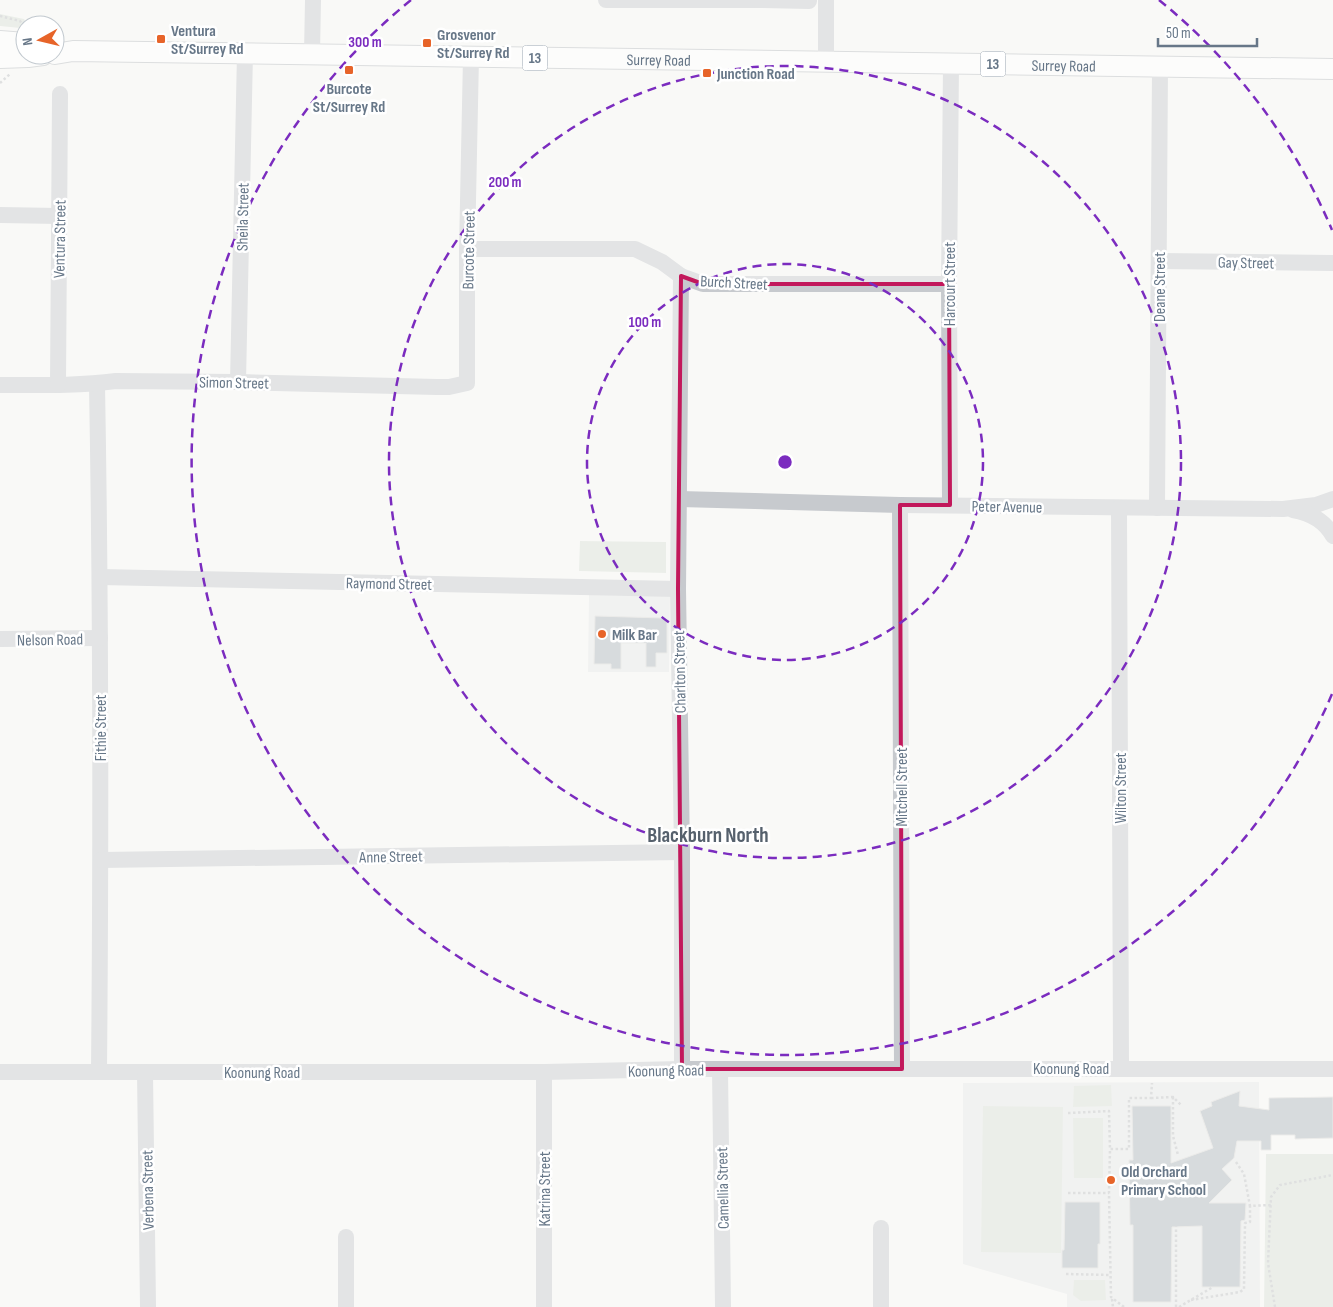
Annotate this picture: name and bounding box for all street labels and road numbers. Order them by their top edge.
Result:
road number: 13 [522,46,548,70]
street label: Surrey Road [626,51,691,71]
road number: 13 [980,52,1006,76]
street label: Surrey Road [1031,57,1096,77]
street label: Sheila Street [233,182,254,251]
street label: Ventura Street [50,200,71,278]
street label: Burcote Street [459,210,480,289]
street label: Harcourt Street [941,242,960,326]
street label: Deane Street [1151,252,1170,322]
street label: Gay Street [1218,254,1274,273]
street label: Burch Street [700,272,768,295]
street label: Simon Street [199,373,269,394]
street label: Peter Avenue [972,497,1042,518]
street label: Raymond Street [346,574,432,595]
street label: Nelson Road [17,630,83,651]
street label: Charlton Street [670,630,691,714]
street label: Fithie Street [92,695,111,761]
street label: Mitchell Street [893,747,912,827]
street label: Wilton Street [1112,752,1131,823]
street label: Anne Street [358,847,423,868]
street label: Koonung Road [1033,1060,1109,1079]
street label: Koonung Road [628,1061,704,1082]
street label: Koonung Road [224,1064,300,1083]
street label: Camellia Street [713,1147,734,1229]
street label: Verbena Street [138,1150,159,1230]
street label: Katrina Street [536,1151,555,1227]

